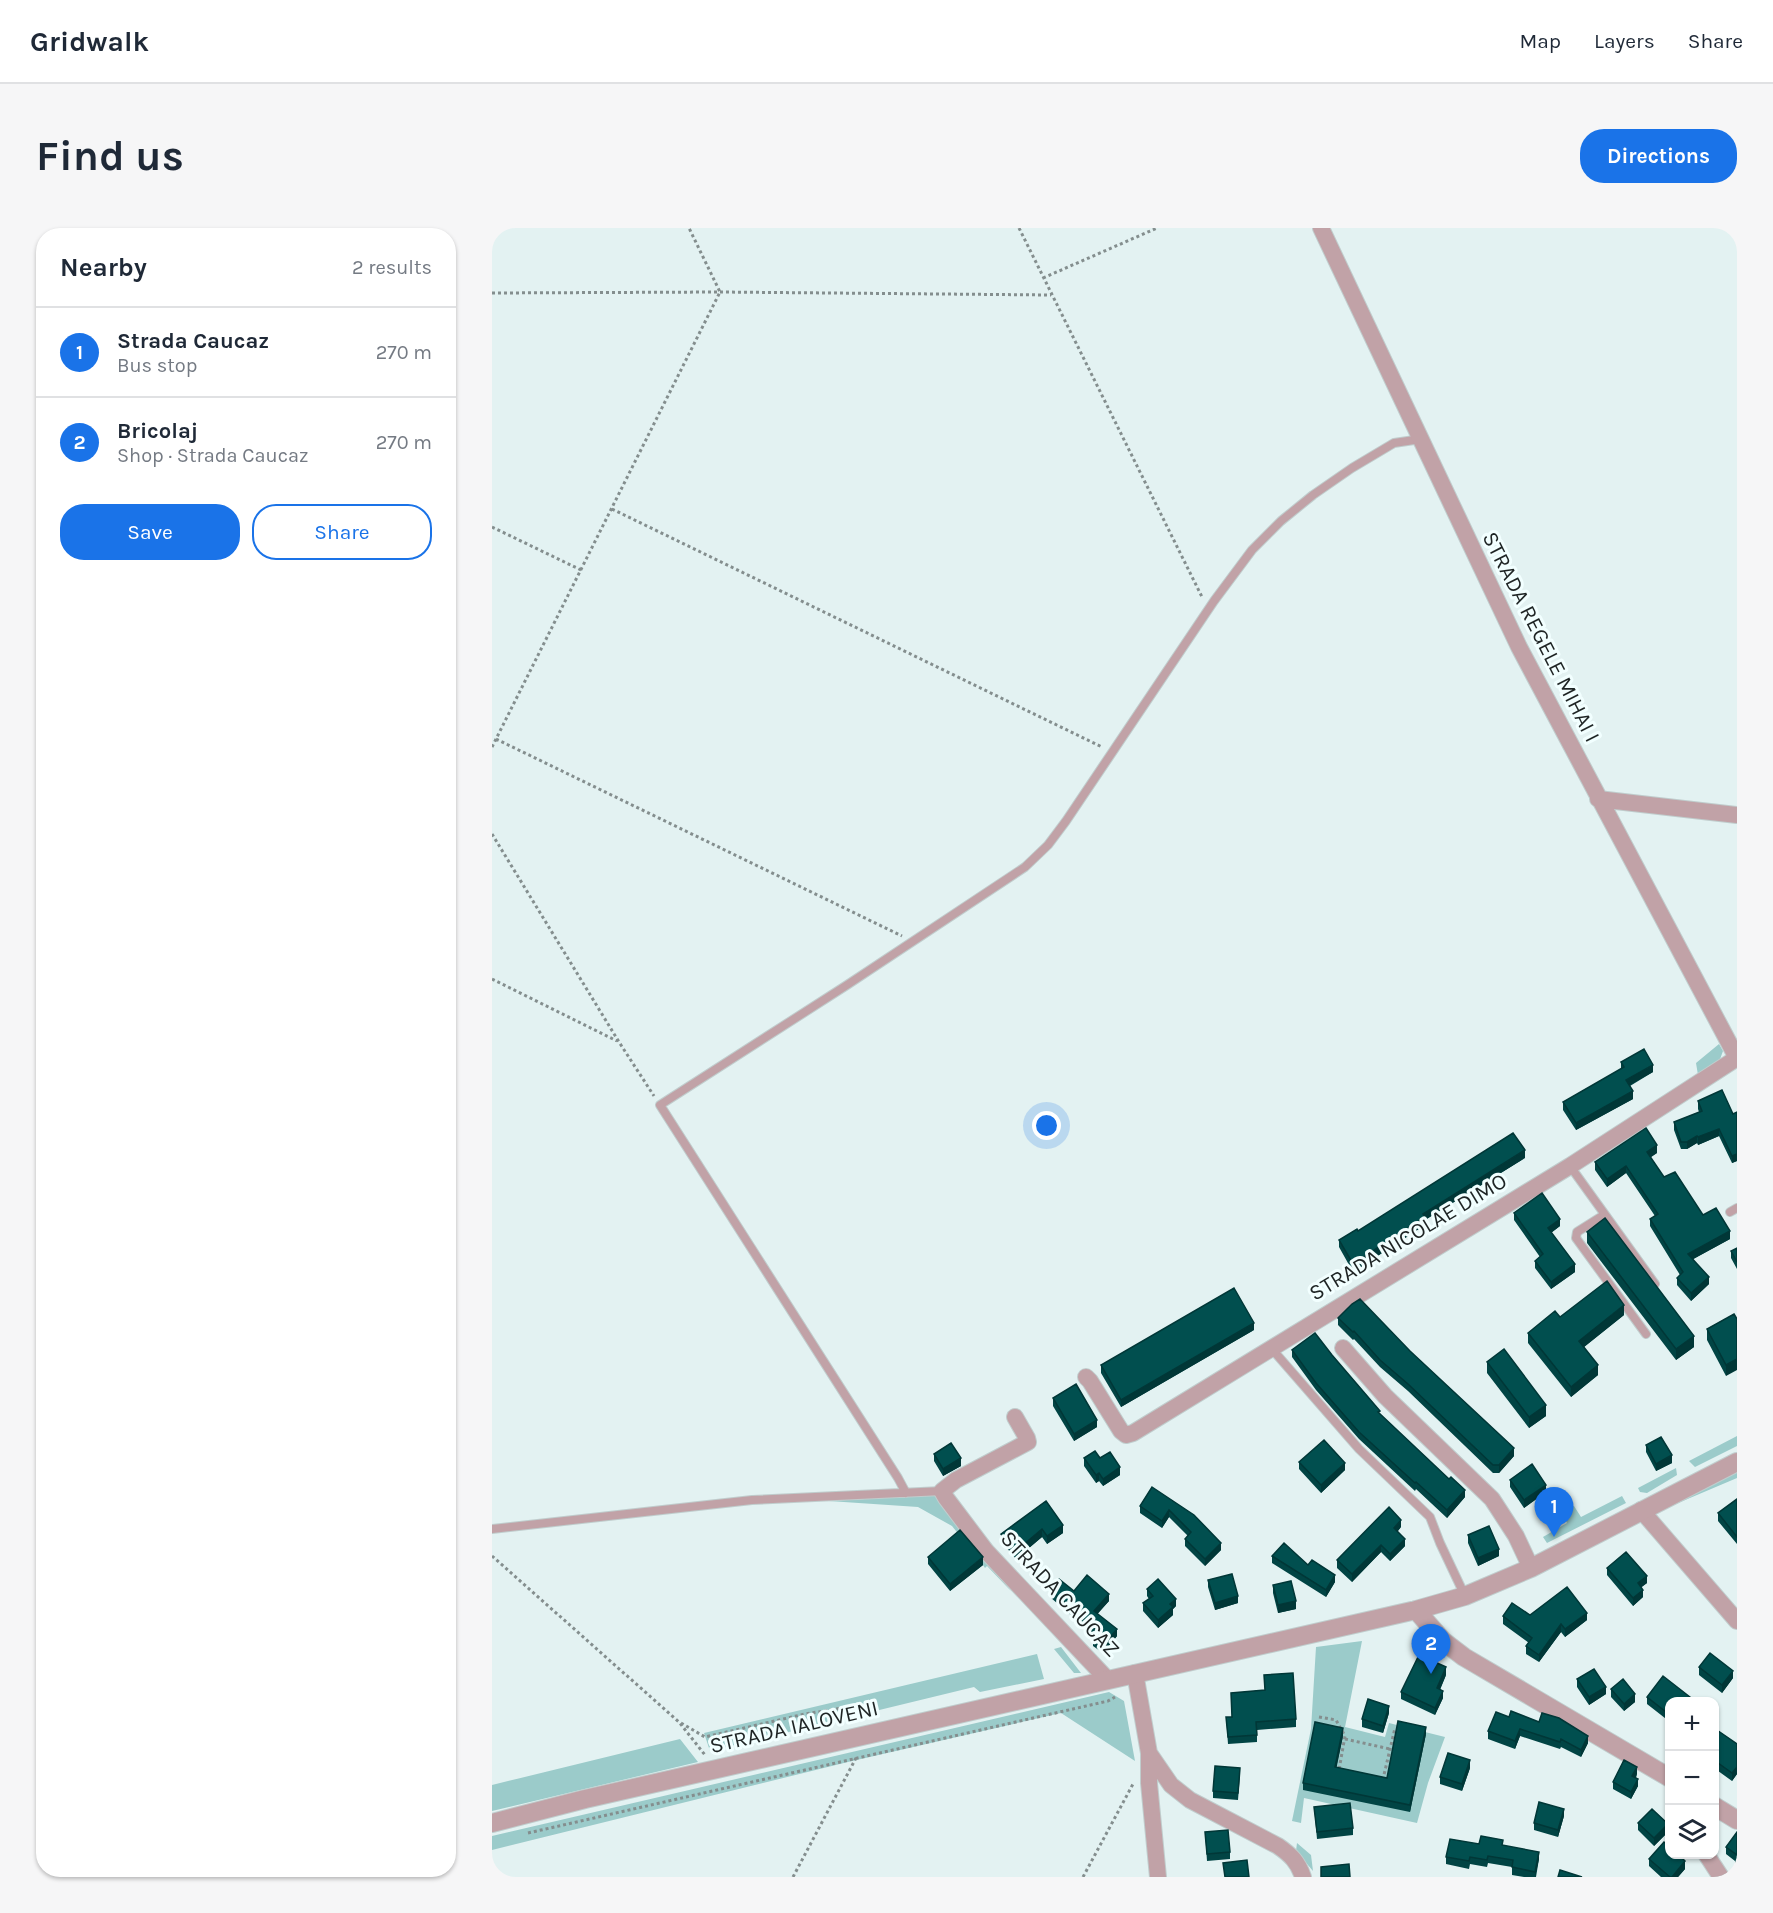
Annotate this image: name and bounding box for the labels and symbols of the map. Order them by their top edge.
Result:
street label: STRADA REGELE MIHAI I [1477,527,1605,747]
your location [1032,1111,1061,1140]
street label: STRADA NICOLAE DIMO [1305,1168,1511,1306]
pin: 1 [1534,1488,1574,1537]
street label: STRADA CAUCAZ [995,1526,1125,1662]
pin: 2 [1412,1624,1450,1674]
street label: STRADA IALOVENI [707,1695,881,1759]

